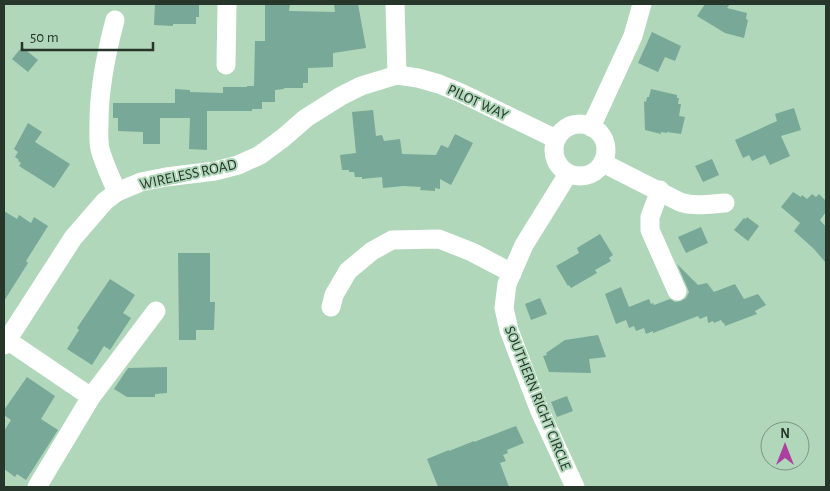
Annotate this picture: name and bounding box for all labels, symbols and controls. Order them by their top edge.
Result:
scale bar [22,20,154,52]
text: 50 m [30,30,59,45]
street label: PILOT WAY [445,82,511,123]
street label: WIRELESS ROAD [138,157,238,192]
street label: SOUTHERN RIGHT CIRCLE [502,324,573,472]
north arrow [760,421,810,471]
text: N [780,427,790,441]

